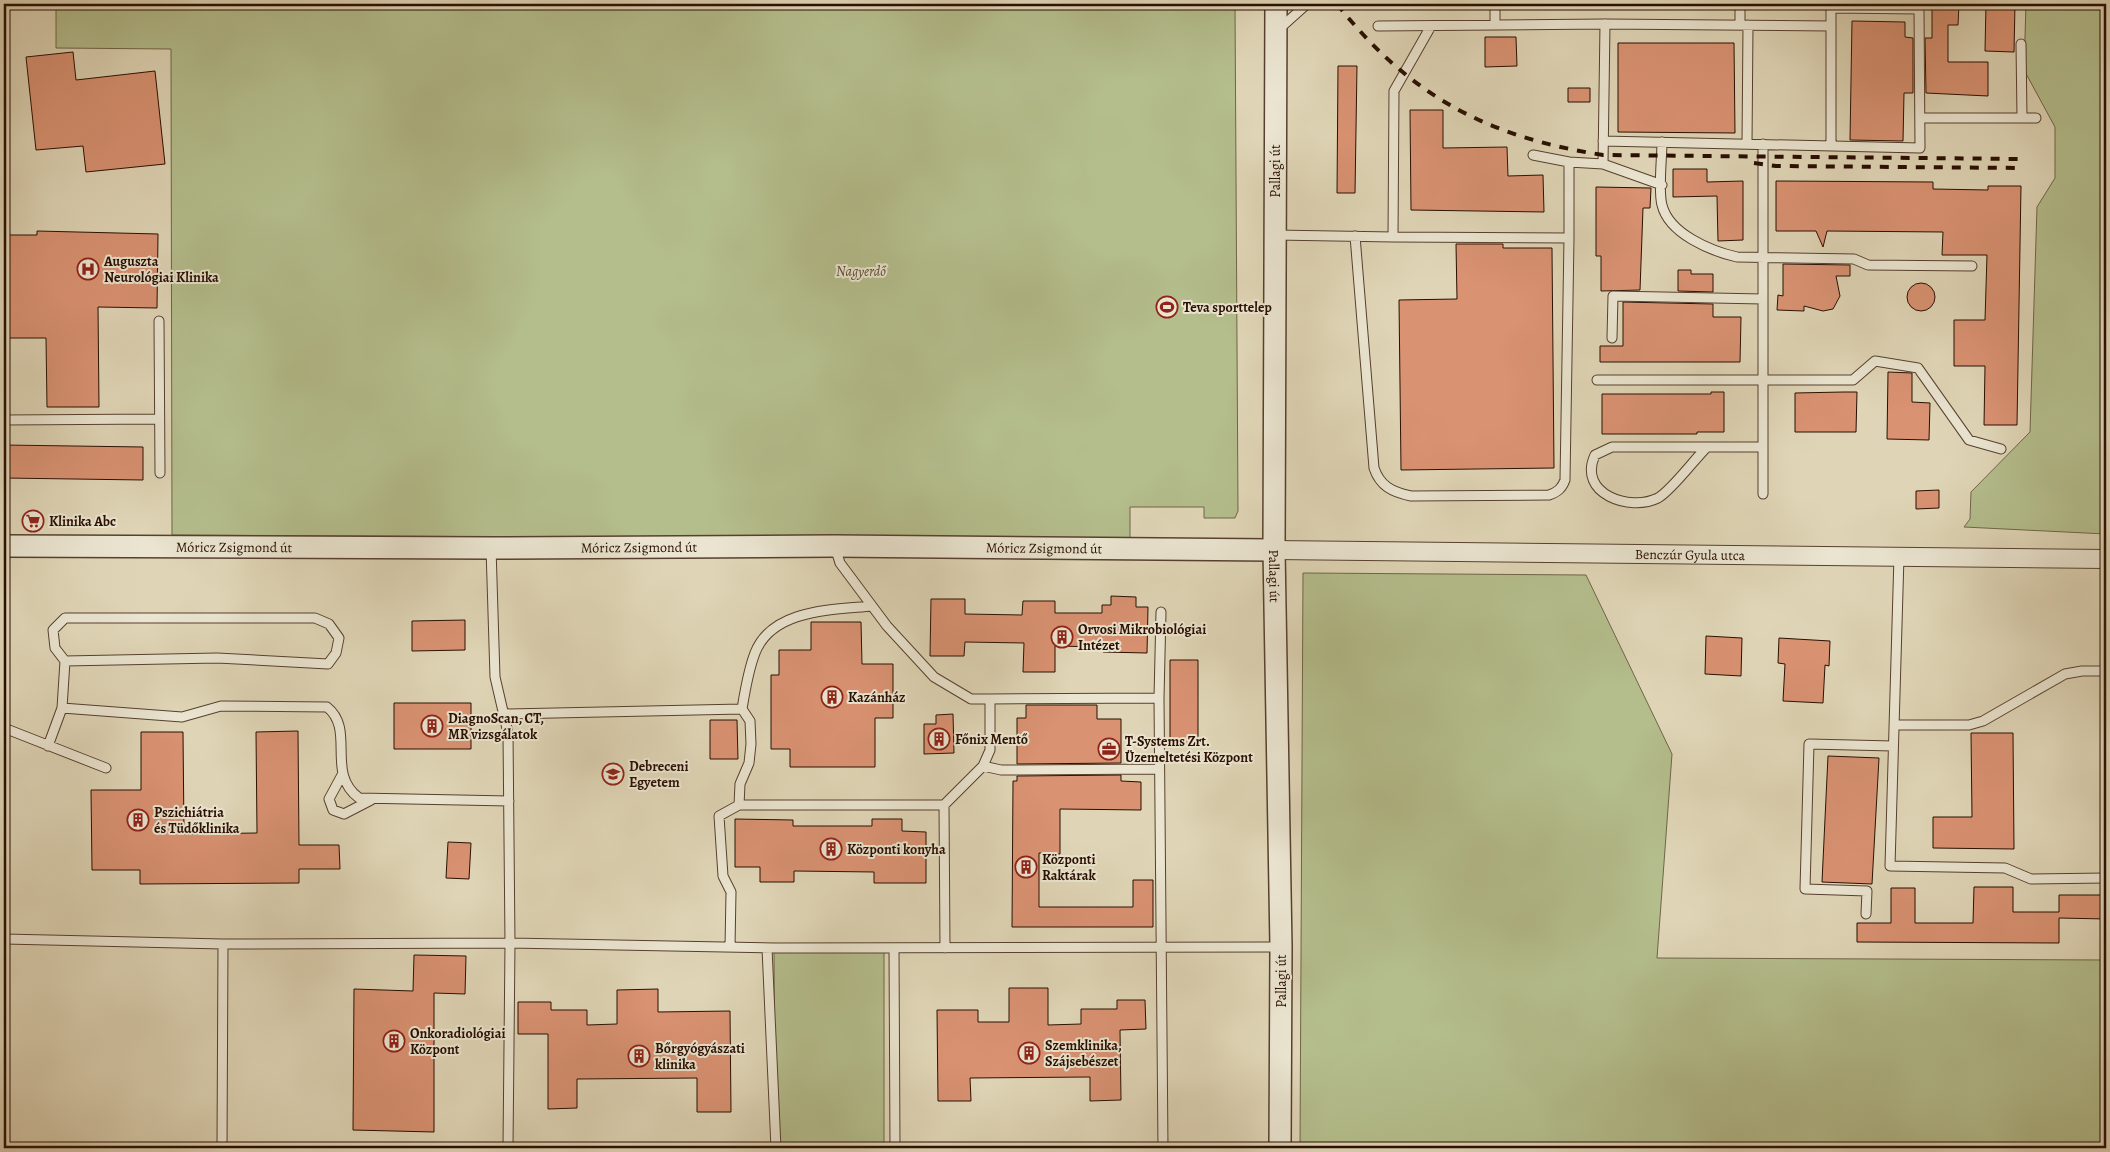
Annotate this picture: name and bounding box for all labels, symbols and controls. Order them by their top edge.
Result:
street label: Pallagi út [1266,144,1285,198]
place label: Auguszta Neurológiai Klinika [103,252,219,287]
hospital icon: Auguszta Neurológiai Klinika [76,257,100,281]
park label: Nagyerdő [836,262,887,281]
sports icon: Teva sporttelep [1155,295,1179,319]
place label: Teva sporttelep [1183,298,1272,317]
supermarket icon: Klinika Abc [21,509,45,533]
place label: Klinika Abc [49,512,116,531]
street label: Móricz Zsigmond út [176,538,293,557]
street label: Móricz Zsigmond út [581,538,698,557]
street label: Móricz Zsigmond út [986,538,1103,558]
street label: Benczúr Gyula utca [1635,545,1746,565]
street label: Pallagi út [1264,549,1284,603]
place label: Orvosi Mikrobiológiai Intézet [1078,620,1206,655]
building icon: Orvosi Mikrobiológiai Intézet [1050,625,1074,649]
building icon: Kazánház [820,685,844,709]
place label: Kazánház [848,688,906,707]
place label: DiagnoScan, CT, MR vizsgálatok [448,709,544,744]
building icon: DiagnoScan, CT, MR vizsgálatok [420,714,444,738]
building icon: Főnix Mentő [927,727,951,751]
place label: Főnix Mentő [955,730,1028,749]
place label: T-Systems Zrt. Üzemeltetési Központ [1125,732,1253,767]
office icon: T-Systems Zrt. Üzemeltetési Központ [1097,737,1121,761]
place label: Debreceni Egyetem [629,757,689,792]
school or university icon: Debreceni Egyetem [601,762,625,786]
place label: Pszichiátria és Tüdőklinika [154,803,240,838]
building icon: Pszichiátria és Tüdőklinika [126,808,150,832]
building icon: Központi konyha [819,837,843,861]
place label: Központi konyha [847,840,946,859]
place label: Központi Raktárak [1042,850,1097,885]
building icon: Központi Raktárak [1014,855,1038,879]
street label: Pallagi út [1272,954,1291,1008]
place label: Onkoradiológiai Központ [410,1024,506,1059]
building icon: Onkoradiológiai Központ [382,1029,406,1053]
place label: Szemklinika, Szájsebészet [1045,1036,1122,1071]
place label: Bőrgyógyászati klinika [655,1039,745,1074]
building icon: Szemklinika, Szájsebészet [1017,1041,1041,1065]
building icon: Bőrgyógyászati klinika [627,1044,651,1068]

